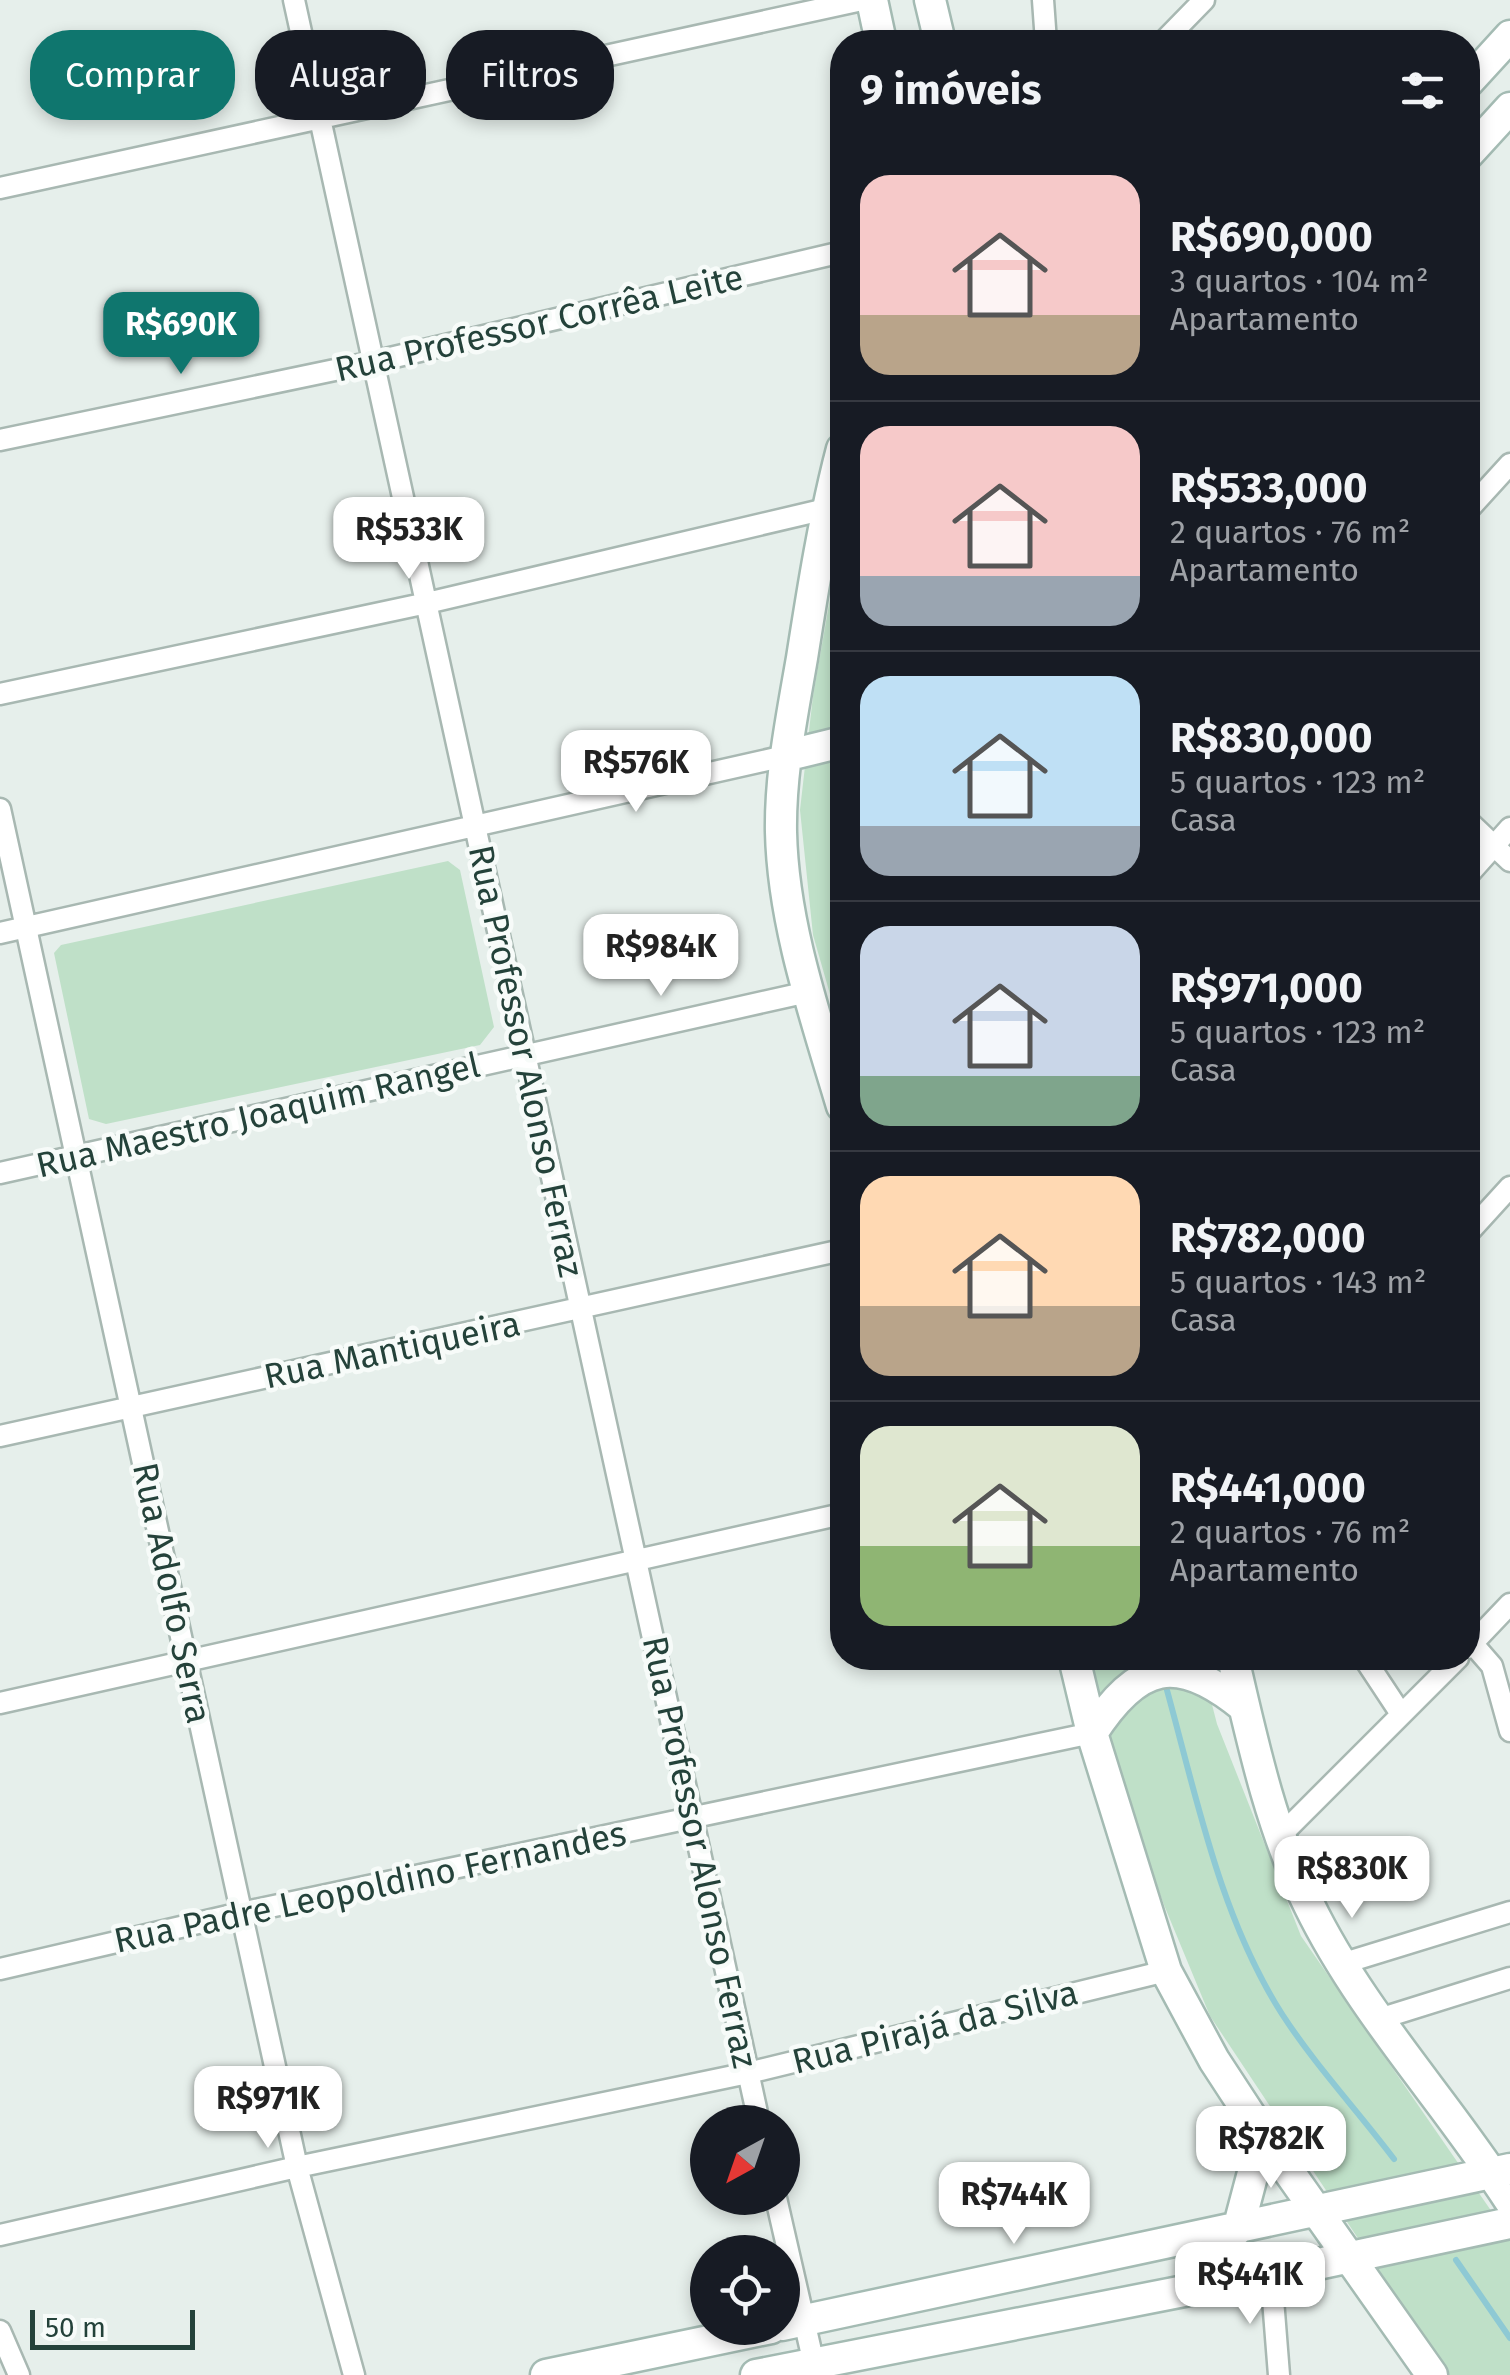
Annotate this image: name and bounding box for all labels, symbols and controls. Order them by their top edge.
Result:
chip: Comprar [30,30,235,120]
chip: Alugar [255,30,426,120]
chip: Filtros [446,30,614,120]
icon: filters [1395,63,1450,118]
text: 9 imóveis [860,65,1042,115]
text: R$690,000 [1170,212,1373,262]
icon: home [940,215,1060,335]
street label: Rua Professor Corrêa Leite [331,256,747,390]
text: 3 quartos · 104 m² [1170,262,1429,300]
pin: R$690K [100,292,262,377]
text: Apartamento [1170,300,1359,338]
text: R$690K [125,305,237,343]
text: R$533,000 [1170,463,1368,513]
icon: home [940,466,1060,586]
pin: R$533K [328,497,490,582]
text: R$533K [355,510,463,548]
text: 2 quartos · 76 m² [1170,513,1410,551]
text: Apartamento [1170,551,1359,589]
text: R$830,000 [1170,713,1373,763]
icon: home [940,716,1060,836]
pin: R$576K [555,730,717,815]
text: R$576K [583,743,689,781]
text: 5 quartos · 123 m² [1170,763,1425,801]
text: Casa [1170,801,1237,839]
street label: Rua Professor Alonso Ferraz [460,841,592,1281]
pin: R$984K [580,914,742,999]
text: R$984K [605,927,717,965]
text: R$971,000 [1170,963,1363,1013]
icon: home [940,966,1060,1086]
text: 5 quartos · 123 m² [1170,1013,1425,1051]
street label: Rua Maestro Joaquim Rangel [32,1043,484,1187]
text: Casa [1170,1051,1237,1089]
text: R$782,000 [1170,1213,1366,1263]
icon: home [940,1216,1060,1336]
text: 5 quartos · 143 m² [1170,1263,1426,1301]
text: Casa [1170,1301,1237,1339]
street label: Rua Mantiqueira [260,1302,524,1398]
street label: Rua Adolfo Serra [124,1459,220,1727]
text: R$441,000 [1170,1463,1366,1513]
icon: home [940,1466,1060,1586]
text: 2 quartos · 76 m² [1170,1513,1410,1551]
text: Apartamento [1170,1551,1359,1589]
street label: Rua Professor Alonso Ferraz [634,1632,766,2072]
street label: Rua Padre Leopoldino Fernandes [110,1812,630,1962]
pin: R$830K [1271,1836,1433,1921]
text: R$830K [1296,1849,1408,1887]
street label: Rua Pirajá da Silva [788,1971,1082,2083]
pin: R$971K [187,2066,349,2151]
text: R$971K [216,2079,320,2117]
north arrow [690,2105,800,2215]
map controls [690,2105,800,2345]
pin: R$782K [1190,2106,1352,2191]
text: R$782K [1218,2119,1324,2157]
pin: R$744K [933,2162,1095,2247]
text: R$744K [961,2175,1067,2213]
button: locate [690,2235,800,2345]
pin: R$441K [1169,2242,1331,2327]
text: R$441K [1197,2255,1303,2293]
scale bar [30,2305,195,2350]
text: 50 m [45,2311,106,2344]

